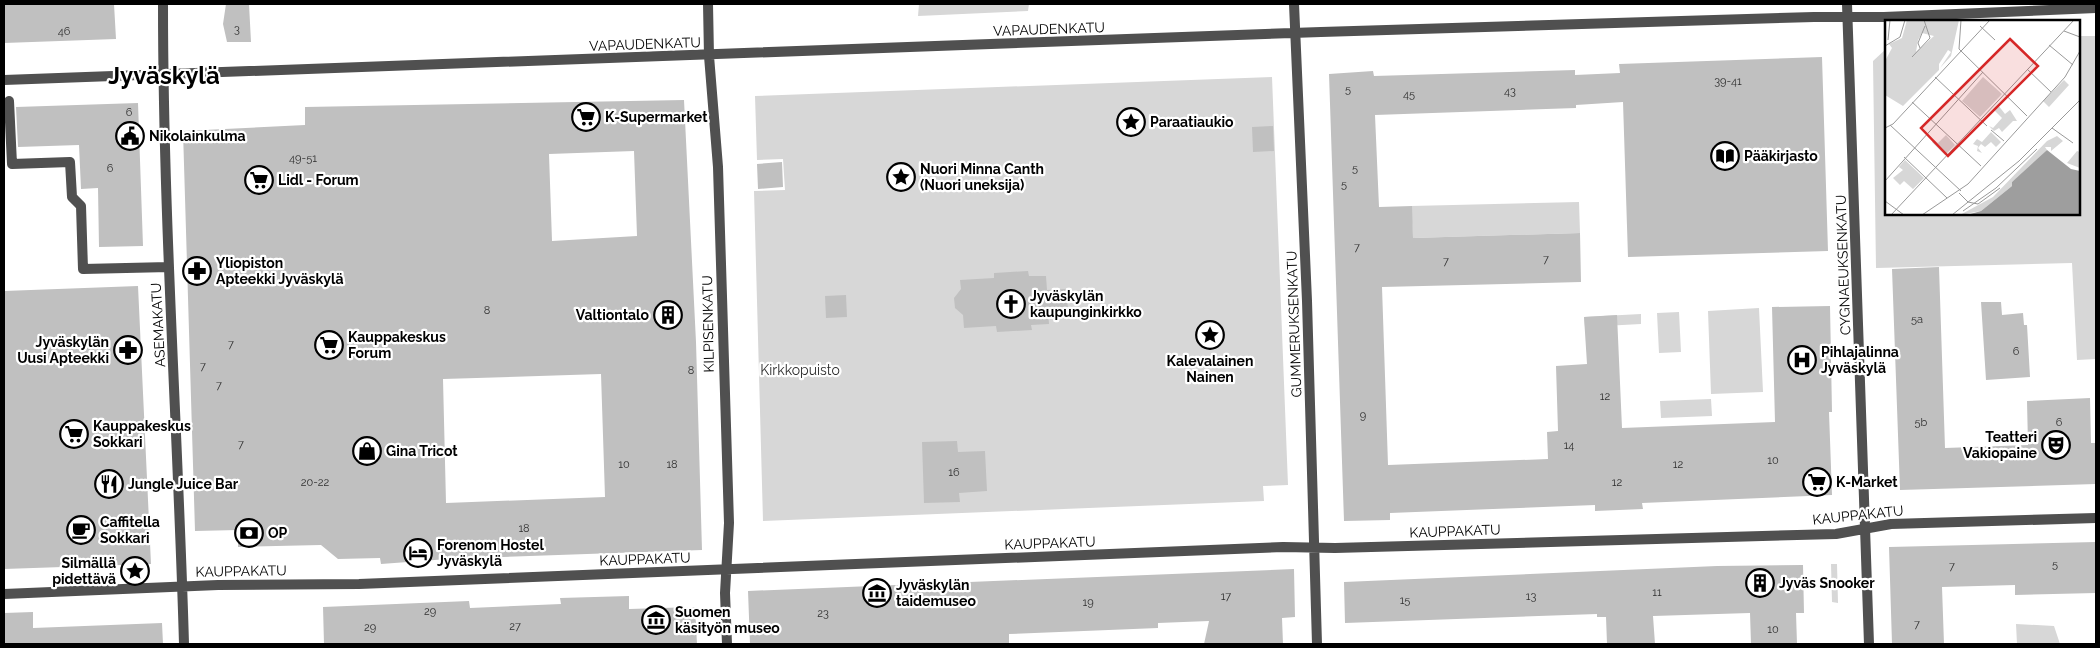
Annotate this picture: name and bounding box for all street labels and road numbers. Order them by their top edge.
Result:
street label: VAPAUDENKATU [993,19,1105,39]
street label: VAPAUDENKATU [589,34,701,54]
street label: CYGNAEUKSENKATU [1833,194,1853,336]
street label: GUMMERUKSENKATU [1283,250,1305,398]
street label: KILPISENKATU [699,275,717,373]
street label: ASEMAKATU [148,282,168,368]
street label: KAUPPAKATU [1812,502,1904,528]
street label: KAUPPAKATU [1409,521,1501,541]
street label: KAUPPAKATU [1004,533,1096,553]
street label: KAUPPAKATU [599,549,691,569]
street label: KAUPPAKATU [195,562,287,580]

